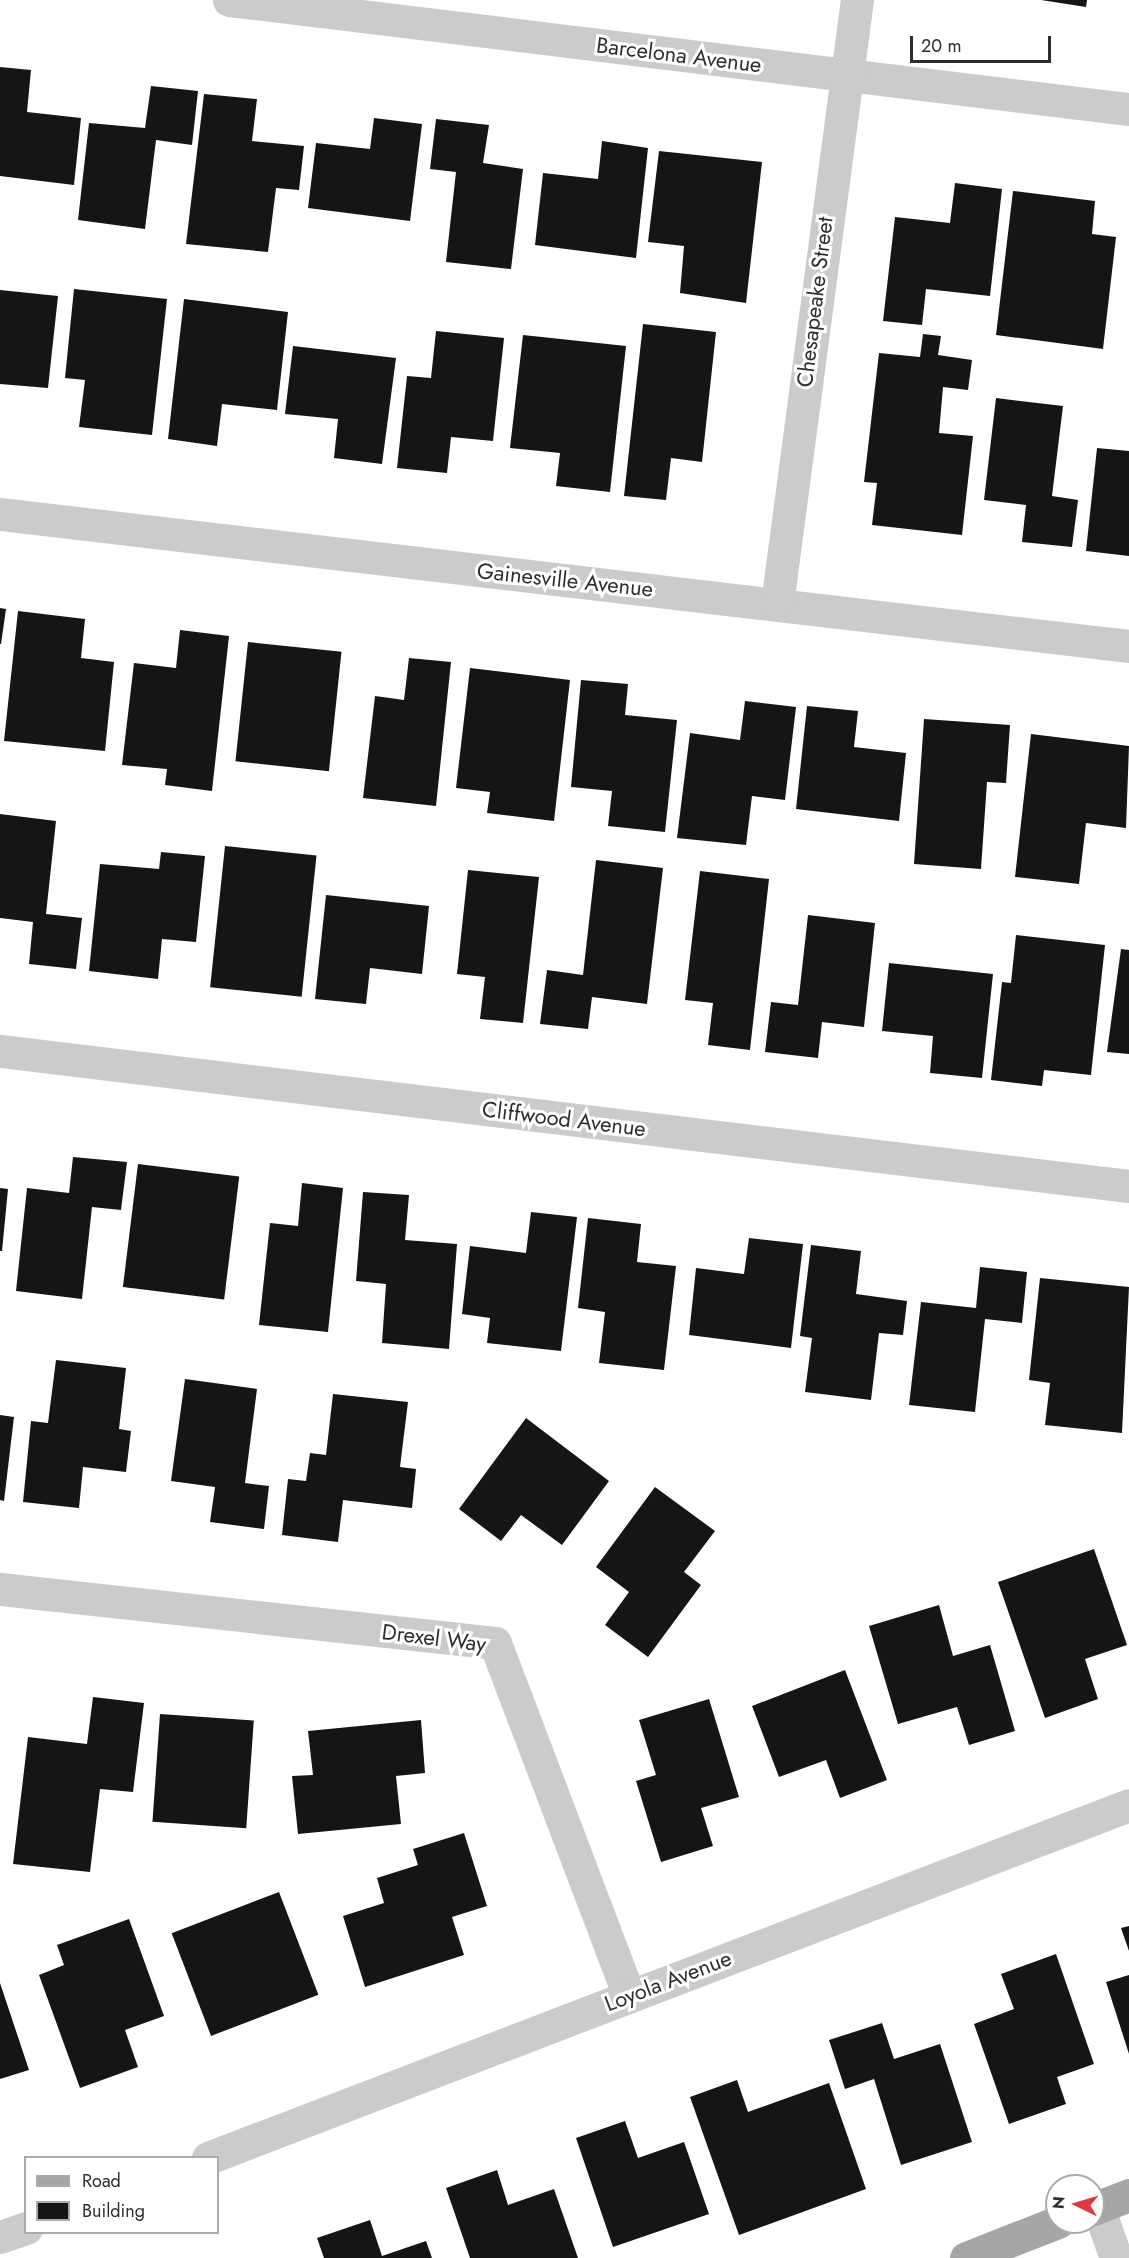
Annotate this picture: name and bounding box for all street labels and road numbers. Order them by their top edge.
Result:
street label: Barcelona Avenue [595,32,763,78]
street label: Chesapeake Street [791,215,839,389]
street label: Gainesville Avenue [476,558,654,602]
street label: Cliffwood Avenue [481,1096,647,1142]
street label: Drexel Way [380,1619,488,1657]
street label: Loyola Avenue [601,1945,735,2017]

